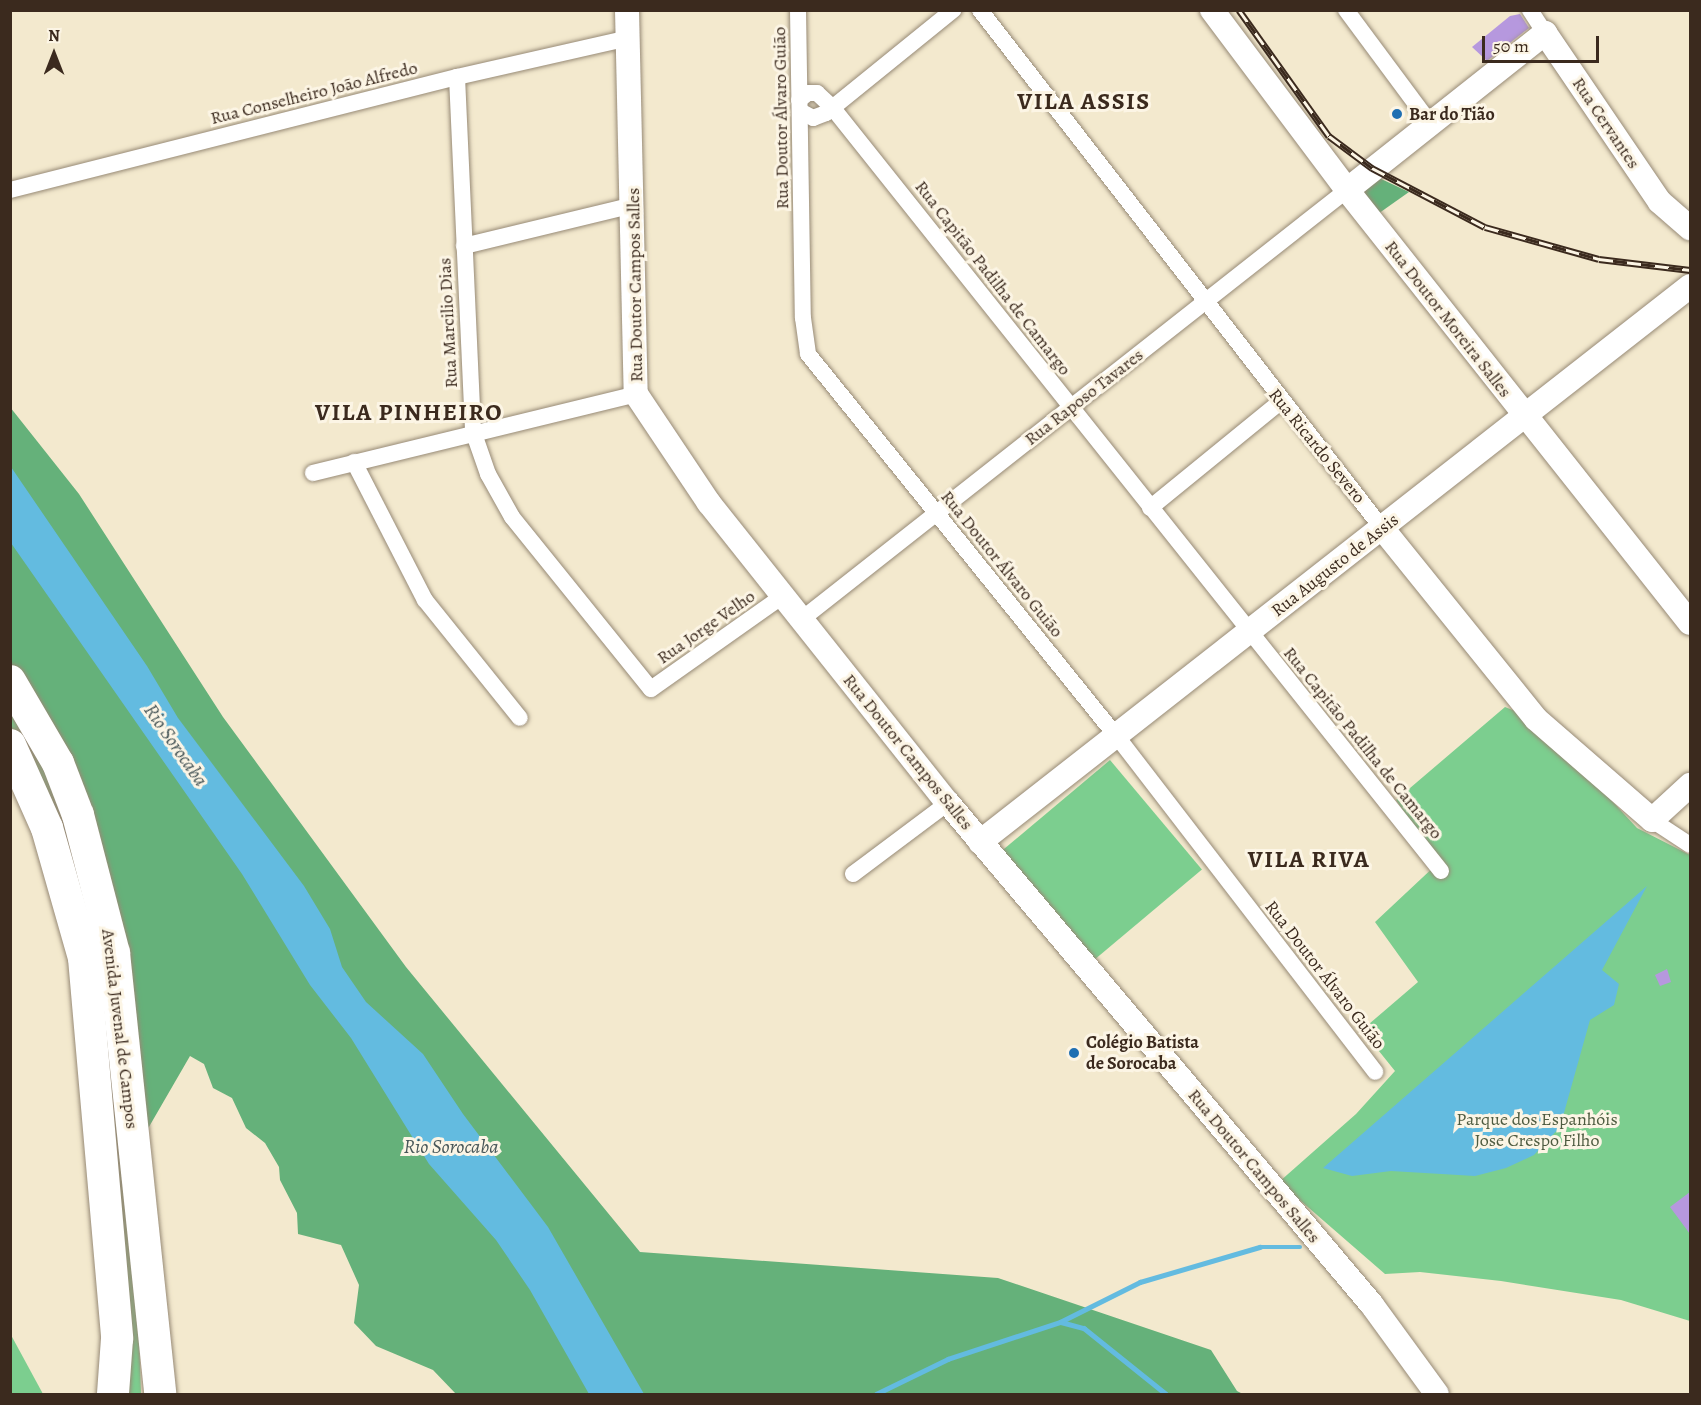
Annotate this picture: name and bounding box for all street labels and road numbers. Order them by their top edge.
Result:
street label: Rua Doutor Álvaro Guião [769,27,793,209]
street label: Rua Conselheiro João Alfredo [208,57,420,129]
street label: Rua Cervantes [1568,73,1644,173]
street label: Rua Capitão Padilha de Camargo [910,176,1076,380]
street label: Rua Doutor Campos Salles [623,188,647,382]
street label: Rua Doutor Moreira Salles [1380,236,1516,402]
street label: Rua Marcilio Dias [434,257,462,389]
street label: Rua Raposo Tavares [1020,344,1148,450]
street label: Rua Ricardo Severo [1264,384,1370,508]
street label: Rua Doutor Álvaro Guião [936,486,1068,642]
street label: Rua Augusto de Assis [1267,509,1403,621]
street label: Rua Jorge Velho [653,585,759,669]
street label: Rua Capitão Padilha de Camargo [1279,643,1447,843]
street label: Rua Doutor Campos Salles [838,670,978,834]
street label: Rua Doutor Álvaro Guião [1260,896,1390,1054]
street label: Avenida Juvenal de Campos [97,928,143,1130]
street label: Rua Doutor Campos Salles [1183,1085,1325,1247]

